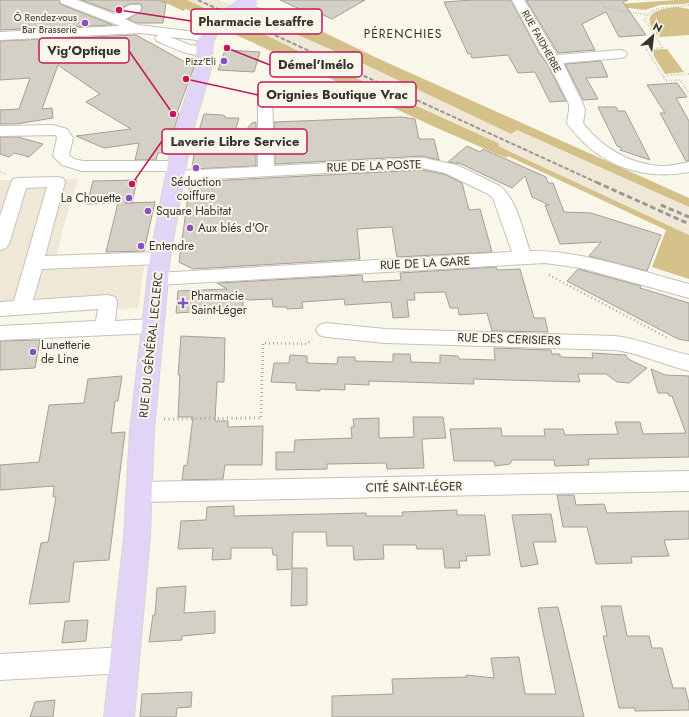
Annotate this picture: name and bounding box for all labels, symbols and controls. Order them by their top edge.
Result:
street label: RUE FAIDHERBE [518,7,565,75]
callout: Pharmacie Lesaffre [191,9,322,34]
place label: Ô Rendez-vous Bar Brasserie [14,10,77,37]
text: Pharmacie Lesaffre [198,12,314,31]
north arrow [633,16,673,56]
marker: Ô Rendez-vous Bar Brasserie [80,18,90,28]
text: N [650,18,665,36]
district label: PÉRENCHIES [364,25,442,43]
callout: Vig'Optique [39,38,129,63]
text: Vig'Optique [46,41,121,60]
callout: Démel'Imélo [270,52,362,77]
place label: Pizz'Eli [185,54,216,69]
text: Démel'Imélo [278,55,354,74]
marker: Pizz'Eli [219,56,229,66]
callout: Orignies Boutique Vrac [258,82,416,107]
text: Orignies Boutique Vrac [266,85,408,104]
callout: Laverie Libre Service [162,129,307,154]
text: Laverie Libre Service [171,132,300,151]
street label: RUE DE LA POSTE [326,155,422,177]
marker: Séduction coiffure [191,163,201,173]
place label: Séduction coiffure [171,173,221,205]
place label: La Chouette [61,189,121,207]
marker: La Chouette [124,193,134,203]
place label: Square Habitat [156,202,231,220]
marker: Square Habitat [143,206,153,216]
place label: Aux blés d'Or [198,219,269,237]
marker: Aux blés d'Or [185,223,195,233]
place label: Entendre [149,237,194,255]
marker: Entendre [136,241,146,251]
street label: RUE DE LA GARE [379,252,471,274]
street label: RUE DU GÉNÉRAL LECLERC [134,271,168,419]
place label: Pharmacie Saint-Léger [191,287,248,319]
marker: Pharmacie Saint-Léger [178,298,188,308]
street label: RUE DES CERISIERS [457,328,561,350]
place label: Lunetterie de Line [41,336,90,368]
marker: Lunetterie de Line [28,347,38,357]
street label: CITÉ SAINT-LÉGER [366,477,463,497]

